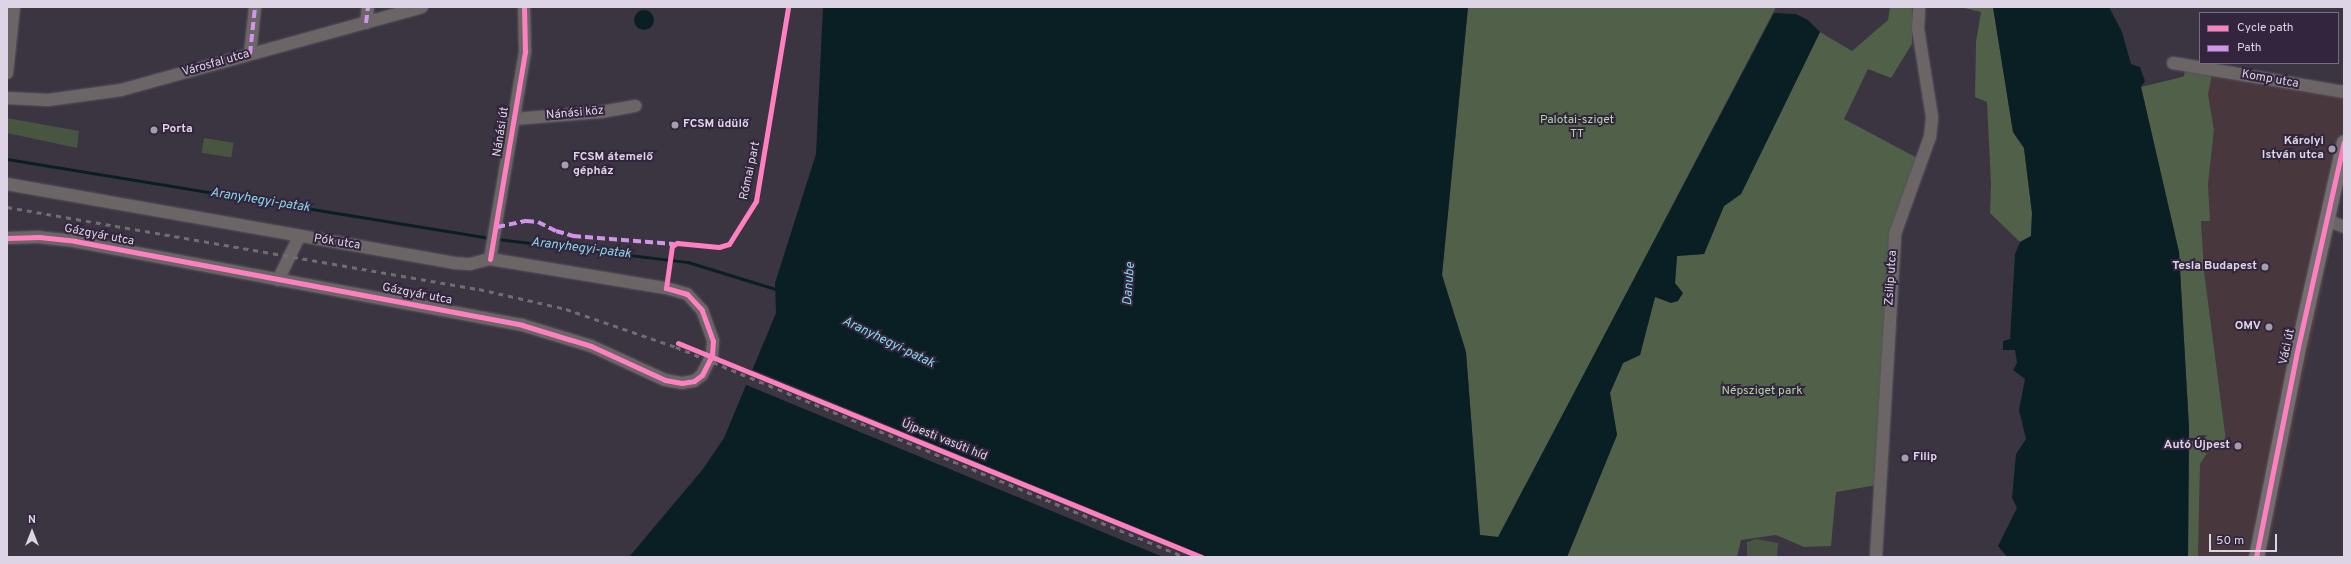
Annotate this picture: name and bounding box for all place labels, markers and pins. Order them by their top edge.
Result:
place label: FCSM üdülő [683,118,749,132]
marker: FCSM üdülő [670,120,680,130]
place label: Porta [162,123,193,137]
marker: Porta [149,125,159,135]
place label: Károlyi István utca [2262,135,2324,163]
marker: Károlyi István utca [2327,144,2337,154]
place label: FCSM átemelő gépház [573,151,653,179]
marker: FCSM átemelő gépház [560,160,570,170]
place label: Tesla Budapest [2172,260,2257,274]
marker: Tesla Budapest [2260,262,2270,272]
place label: OMV [2235,320,2261,334]
marker: OMV [2264,322,2274,332]
place label: Autó Újpest [2164,439,2230,453]
marker: Autó Újpest [2233,441,2243,451]
place label: Filip [1913,451,1937,465]
marker: Filip [1900,453,1910,463]

